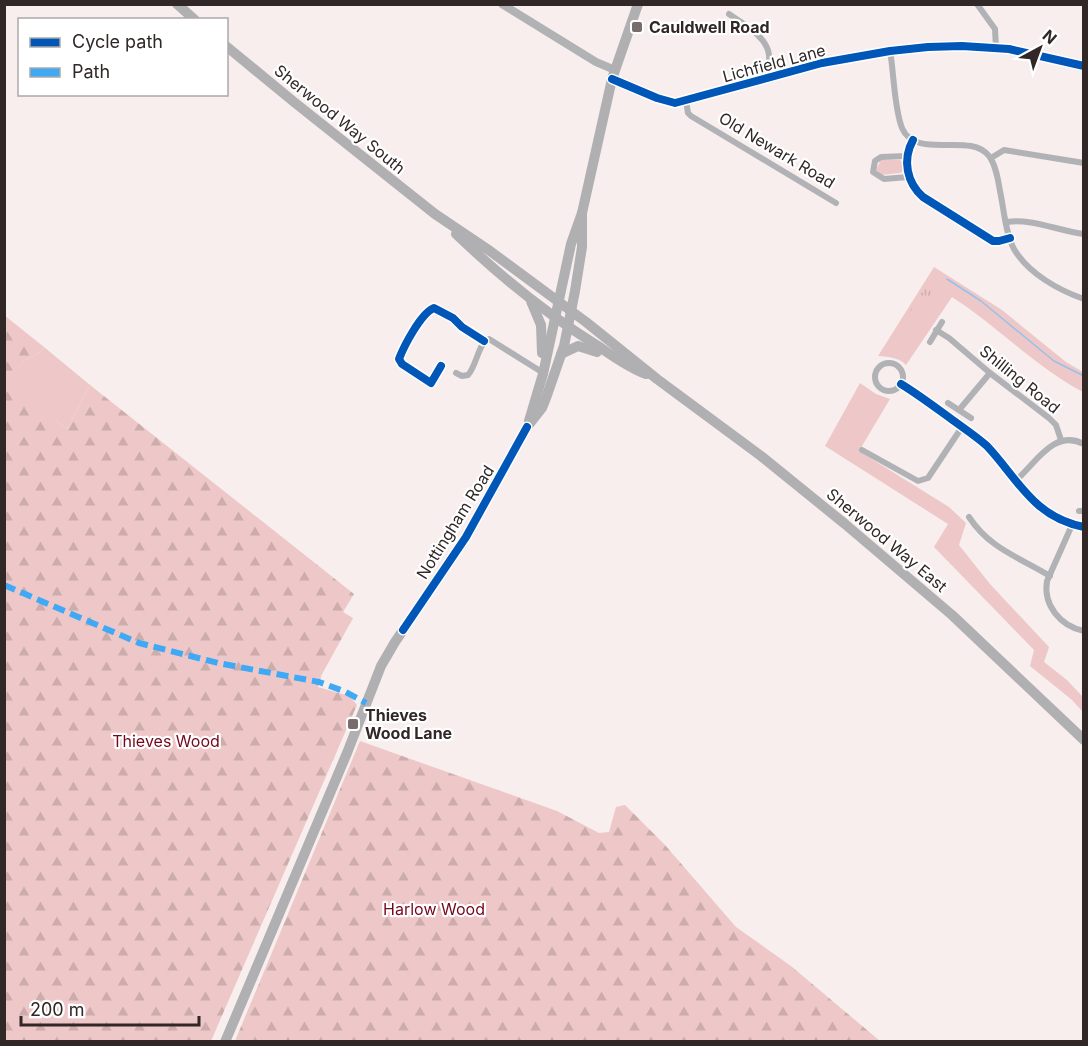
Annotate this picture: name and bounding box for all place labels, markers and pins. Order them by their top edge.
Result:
place label: Cauldwell Road [649,17,770,37]
marker: Cauldwell Road [630,20,644,34]
place label: Thieves Wood Lane [365,705,452,743]
marker: Thieves Wood Lane [346,717,360,731]

